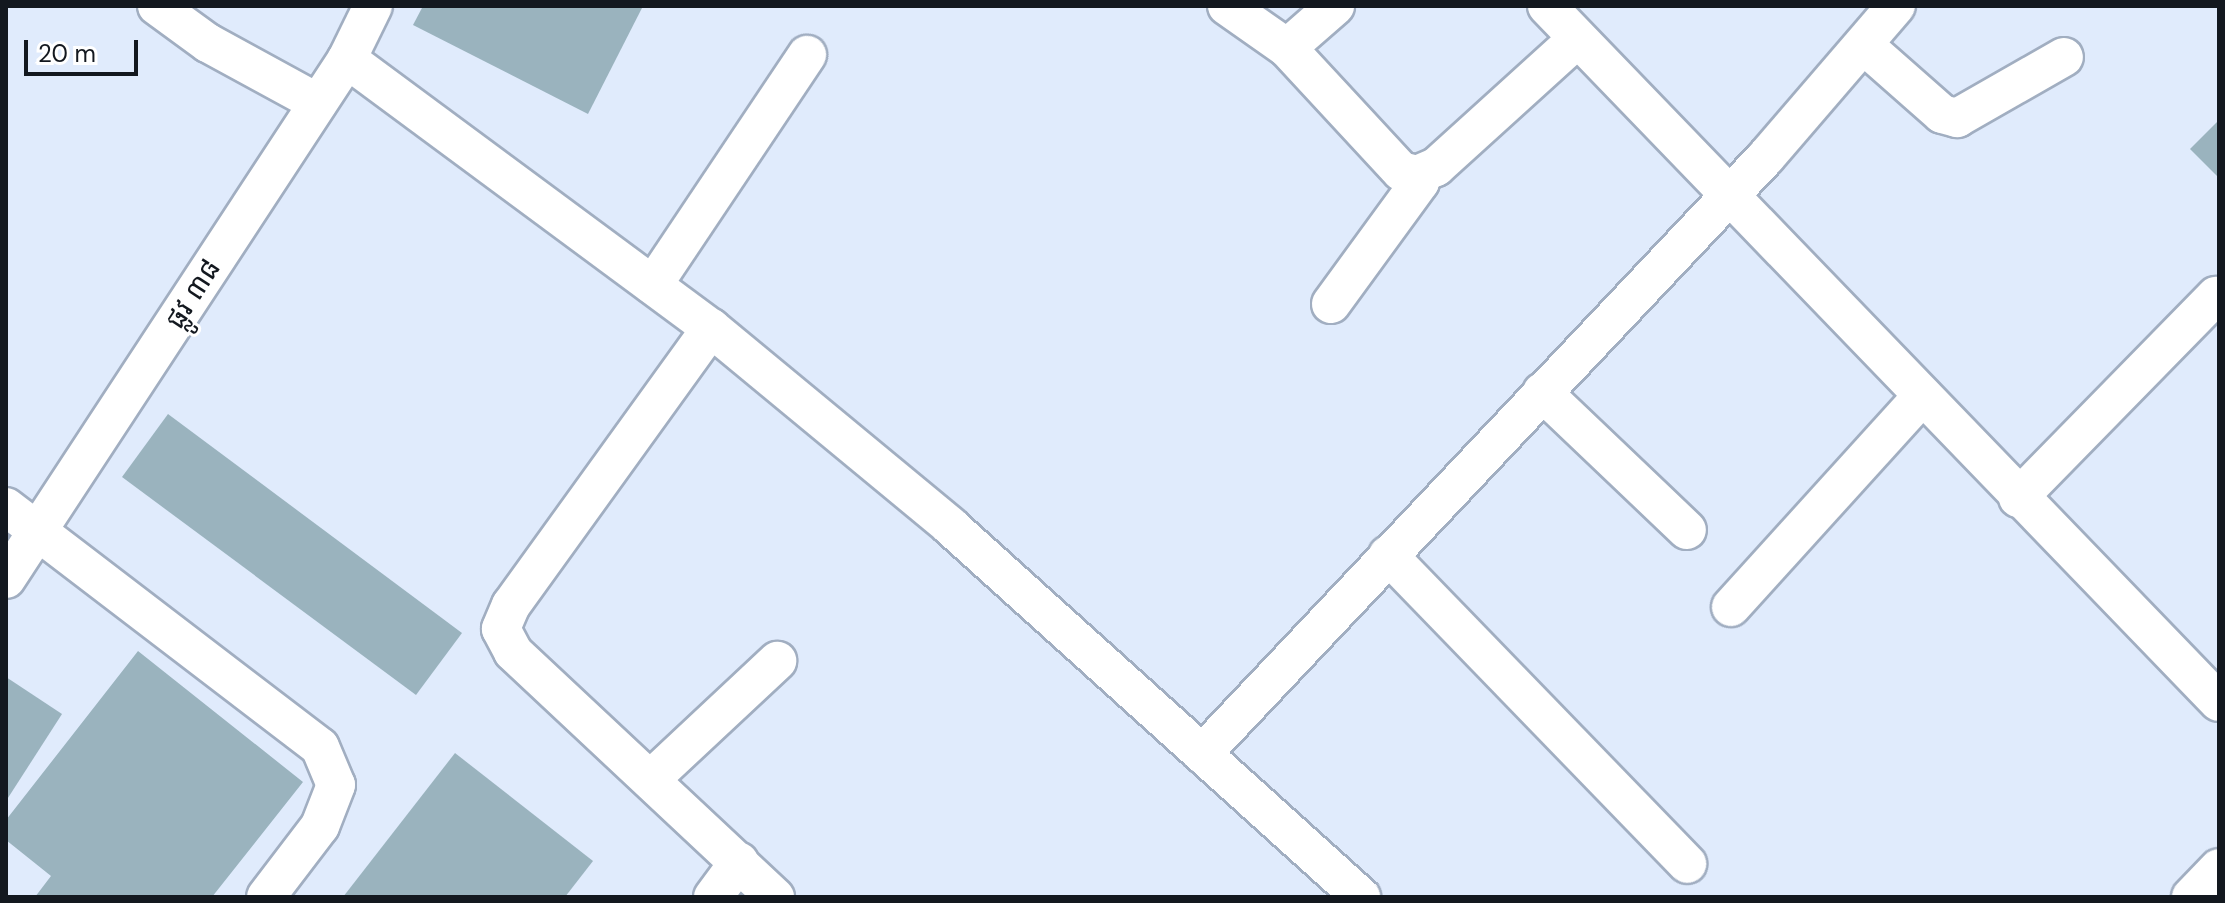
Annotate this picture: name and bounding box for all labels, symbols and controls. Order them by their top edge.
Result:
scale bar [28,24,142,74]
text: 20 m [38,38,96,69]
street label: ផ្លូវ ៣៨ [158,253,228,335]

